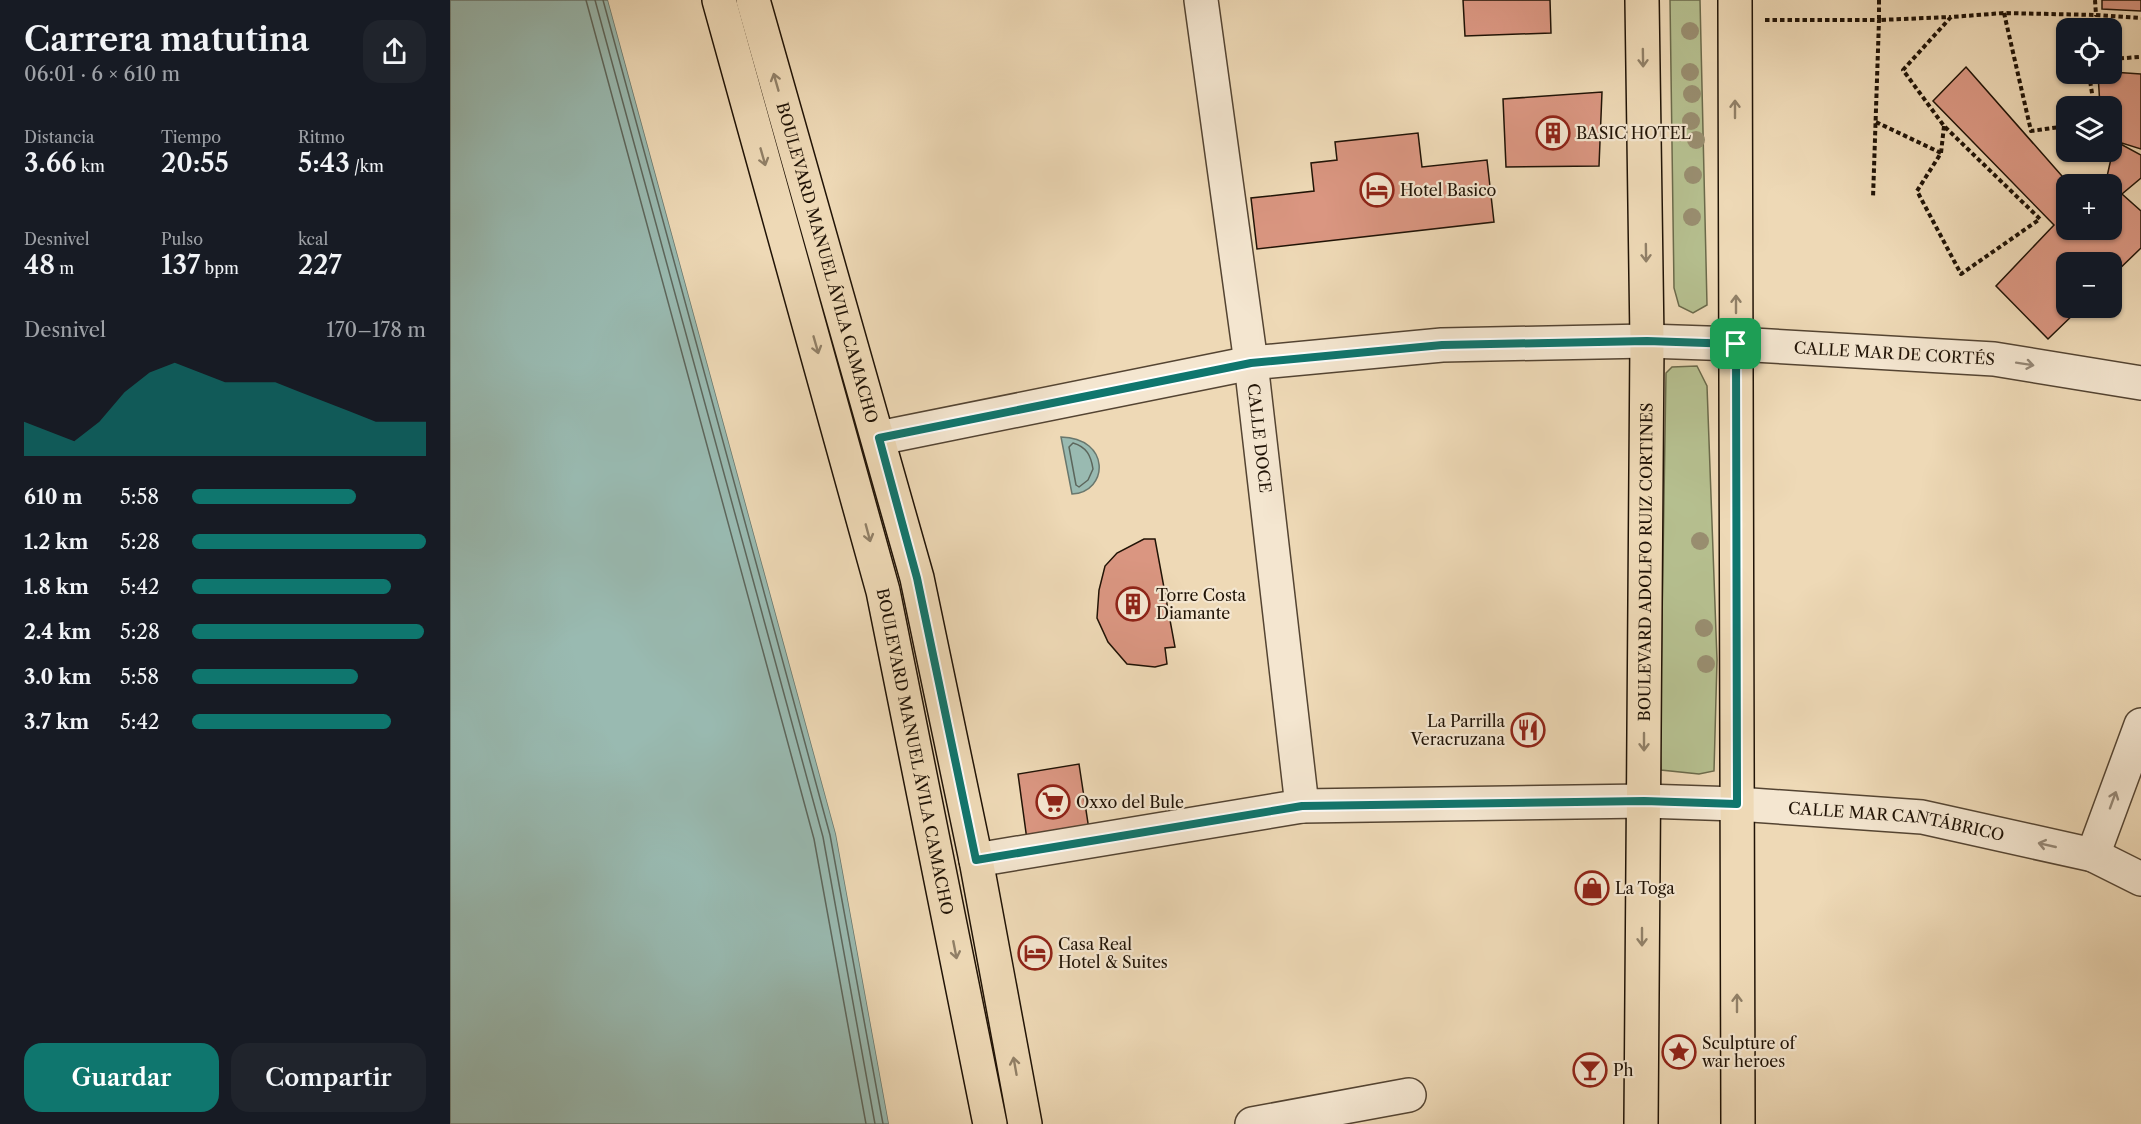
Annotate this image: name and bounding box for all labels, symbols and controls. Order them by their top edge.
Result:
map controls [2056,18,2122,318]
button: locate [2056,18,2122,84]
text: Carrera matutina [24,19,309,60]
button: share [363,20,426,83]
one-way arrow [1637,48,1649,68]
text: 06:01 · 6 × 610 m [24,62,180,86]
one-way arrow [770,73,781,92]
button: layers [2056,96,2122,162]
one-way arrow [1729,99,1741,119]
street label: BOULEVARD MANUEL ÁVILA CAMACHO [772,100,883,425]
building icon: BASIC HOTEL [1535,115,1571,151]
place label: BASIC HOTEL [1576,123,1692,143]
text: Distancia [24,127,95,147]
text: Tiempo [161,127,221,147]
text: Ritmo [298,127,345,147]
text: 3.66 [24,147,77,179]
text: 20:55 [161,147,229,179]
text: 5:43 [298,147,350,179]
one-way arrow [758,148,769,167]
text: km [77,156,105,176]
text: /km [350,156,384,176]
hotel icon: Hotel Basico [1359,172,1395,208]
button: + [2056,174,2122,240]
place label: Hotel Basico [1400,180,1497,200]
text: Desnivel [24,229,90,249]
text: Pulso [161,229,203,249]
text: kcal [298,229,328,249]
one-way arrow [1640,243,1651,263]
text: 48 [24,249,55,281]
text: 137 [161,249,200,281]
text: 227 [298,249,342,281]
button: − [2056,252,2122,318]
text: m [55,258,74,278]
text: bpm [200,258,239,278]
one-way arrow [1730,294,1742,314]
text: Desnivel [24,318,106,342]
text: 170–178 m [326,318,426,342]
pin [1710,318,1761,369]
icon: arrive [1719,327,1752,360]
one-way arrow [811,335,822,354]
street label: CALLE MAR DE CORTÉS [1793,337,1995,369]
one-way arrow [2015,359,2034,370]
street label: CALLE DOCE [1243,382,1276,494]
street label: BOULEVARD ADOLFO RUIZ CORTINES [1634,402,1657,722]
text: 610 m [24,485,82,509]
text: 5:58 [120,485,159,509]
one-way arrow [863,523,874,542]
text: 1.2 km [24,530,88,554]
text: 5:28 [120,530,160,554]
text: 1.8 km [24,575,89,599]
text: 5:42 [120,575,160,599]
place label: Torre Costa Diamante [1156,585,1246,623]
street label: BOULEVARD MANUEL ÁVILA CAMACHO [873,586,958,917]
building icon: Torre Costa Diamante [1115,586,1151,622]
text: 2.4 km [24,620,91,644]
text: 5:28 [120,620,160,644]
text: 3.0 km [24,665,91,689]
text: 5:58 [120,665,159,689]
text: 3.7 km [24,710,89,734]
text: 5:42 [120,710,160,734]
place label: La Parrilla Veracruzana [1410,711,1506,749]
restaurant icon: La Parrilla Veracruzana [1510,712,1546,748]
one-way arrow [1638,732,1650,752]
supermarket icon: Oxxo del Bule [1035,784,1071,820]
one-way arrow [2108,791,2119,810]
place label: Oxxo del Bule [1076,792,1184,812]
street label: CALLE MAR CANTÁBRICO [1788,798,2006,845]
one-way arrow [2038,838,2057,850]
shop icon: La Toga [1574,870,1610,906]
place label: La Toga [1615,878,1675,898]
one-way arrow [1637,927,1648,947]
place label: Casa Real Hotel & Suites [1058,934,1168,972]
hotel icon: Casa Real Hotel & Suites [1017,935,1053,971]
one-way arrow [950,940,961,959]
one-way arrow [1731,993,1743,1013]
place label: Sculpture of war heroes [1701,1033,1797,1071]
place icon: Sculpture of war heroes [1661,1034,1697,1070]
button: Guardar [24,1043,219,1112]
button: Compartir [231,1043,426,1112]
bar icon: Ph [1572,1052,1608,1088]
one-way arrow [1009,1057,1020,1077]
place label: Ph [1613,1060,1634,1080]

